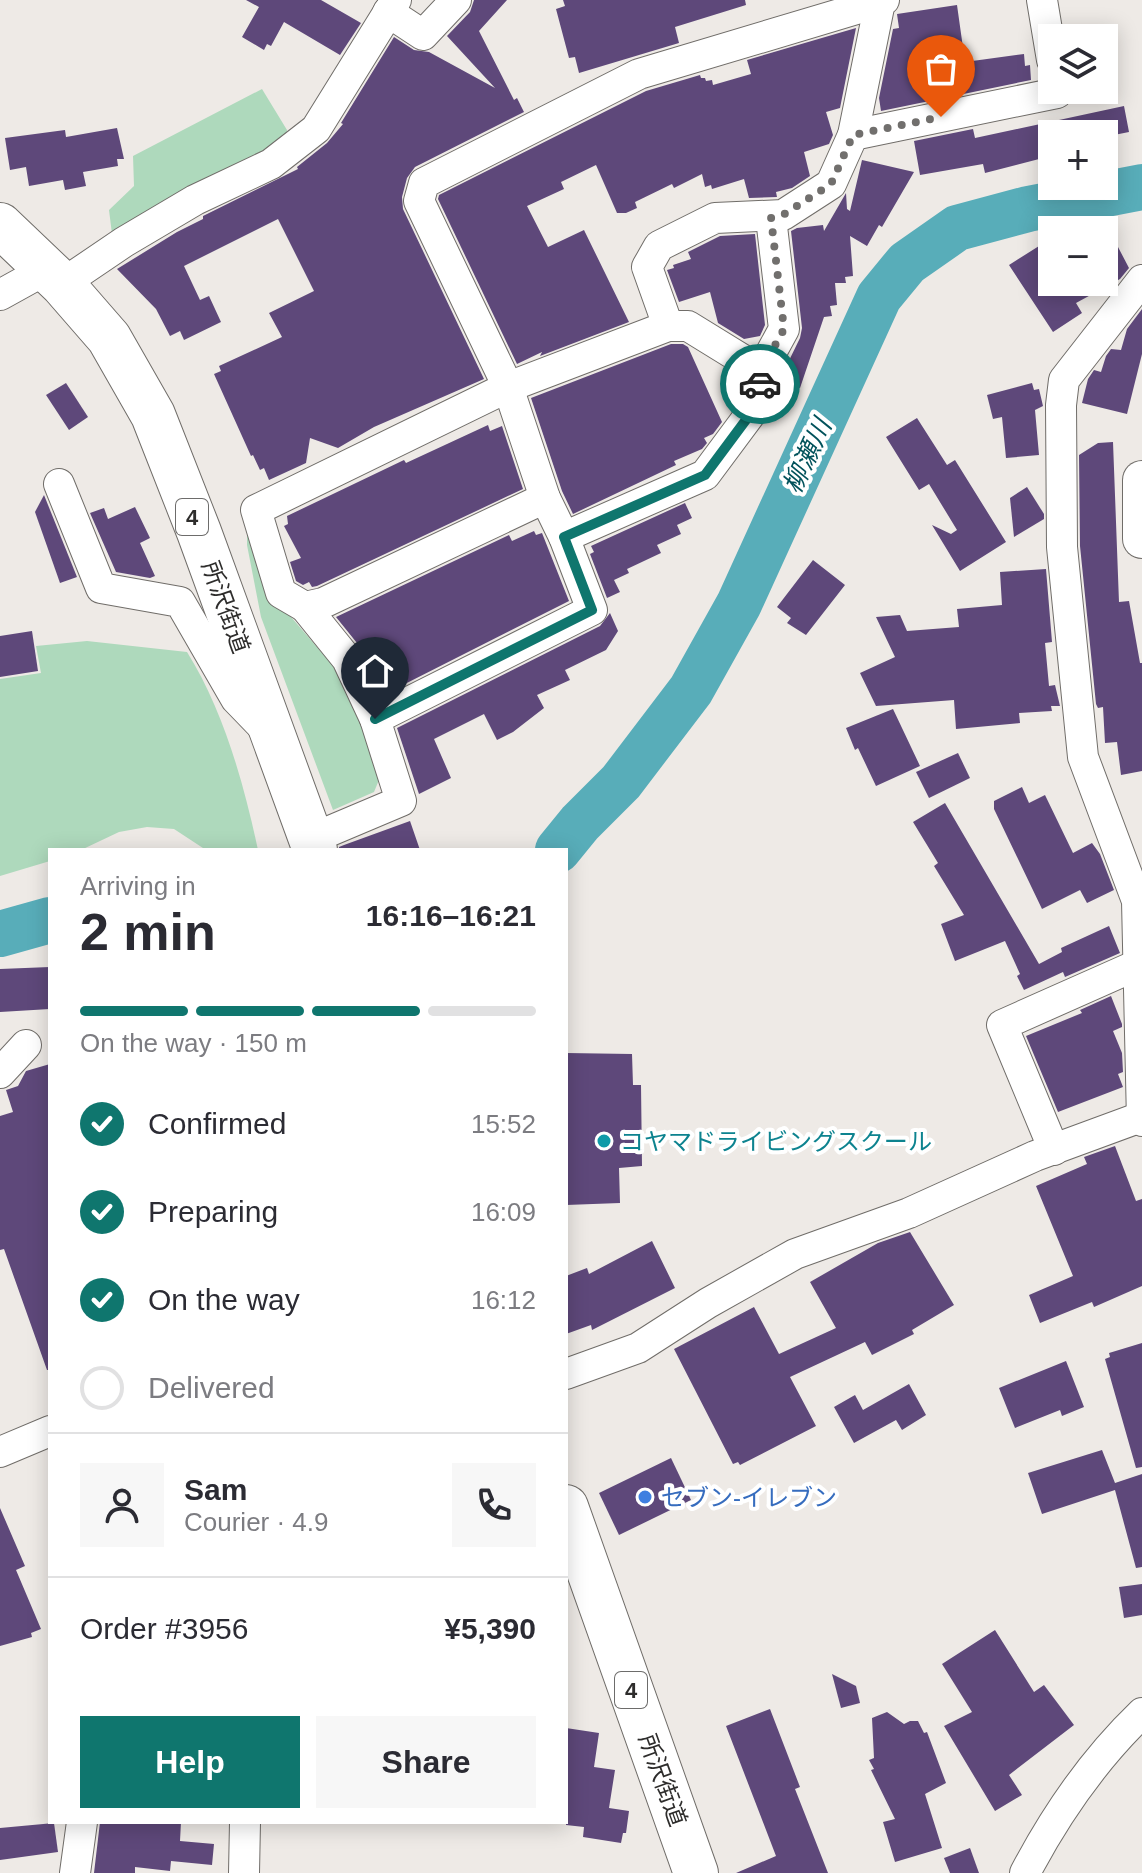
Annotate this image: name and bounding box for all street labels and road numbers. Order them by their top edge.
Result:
road number: 4 [176,499,208,535]
street label: 所沢街道 [197,557,255,657]
road number: 4 [615,1672,647,1708]
street label: 所沢街道 [634,1730,692,1830]

